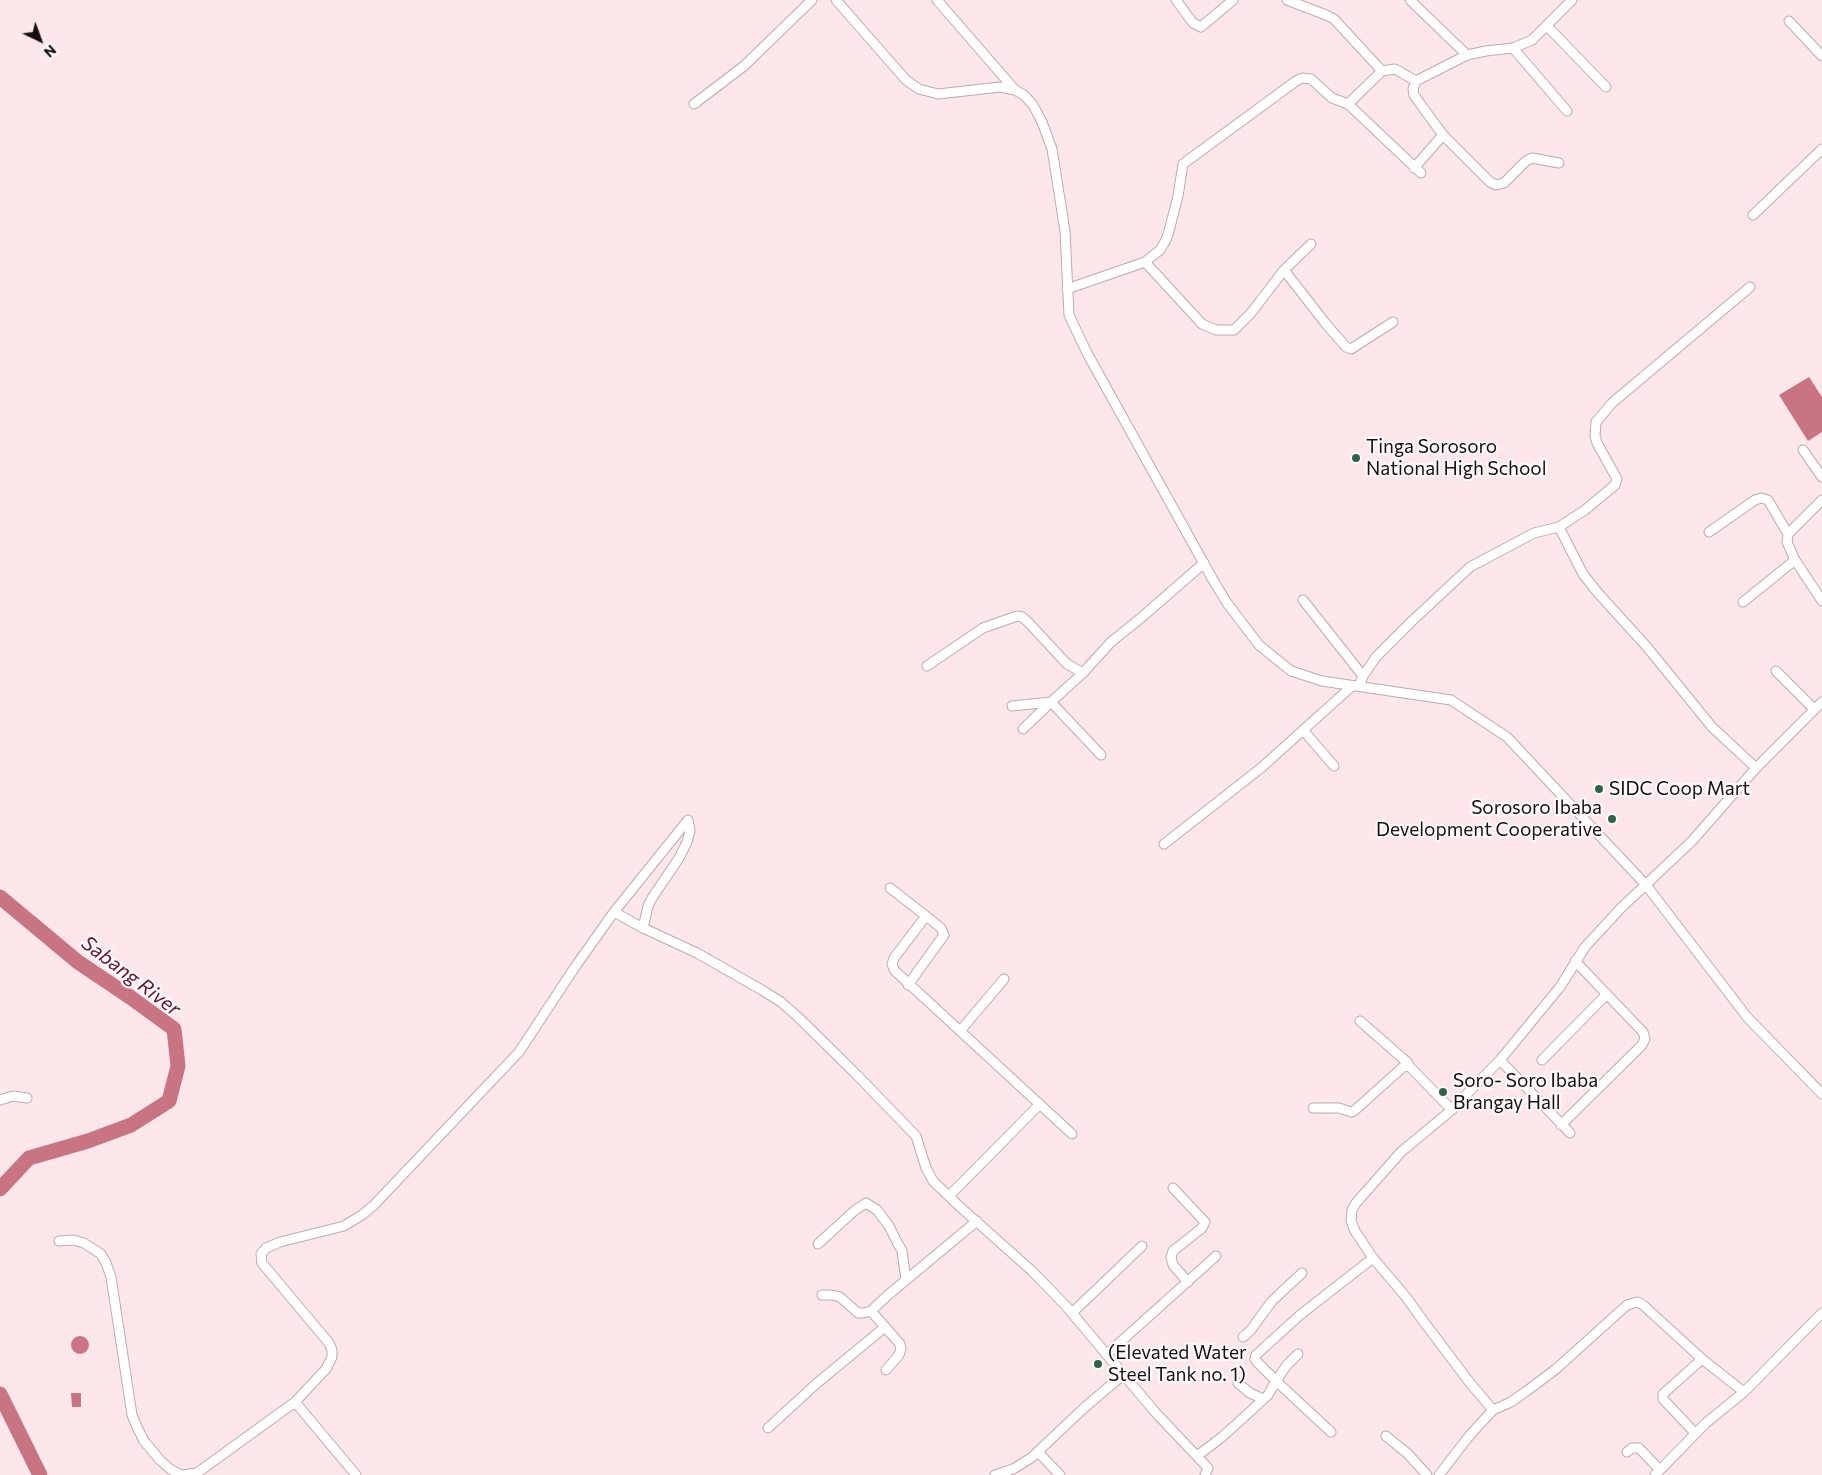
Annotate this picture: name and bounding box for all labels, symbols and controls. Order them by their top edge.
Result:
north arrow [15,15,65,65]
text: N [41,42,60,61]
place label: Tinga Sorosoro National High School [1366,436,1546,480]
marker: Tinga Sorosoro National High School [1350,452,1362,464]
place label: SIDC Coop Mart [1609,778,1750,800]
marker: SIDC Coop Mart [1593,783,1605,795]
place label: Sorosoro Ibaba Development Cooperative [1376,797,1602,841]
marker: Sorosoro Ibaba Development Cooperative [1606,813,1618,825]
water label: Sabang River [77,931,185,1021]
place label: Soro- Soro Ibaba Brangay Hall [1453,1070,1598,1114]
marker: Soro- Soro Ibaba Brangay Hall [1437,1086,1449,1098]
place label: (Elevated Water Steel Tank no. 1) [1108,1342,1247,1386]
marker: (Elevated Water Steel Tank no. 1) [1092,1358,1104,1370]

